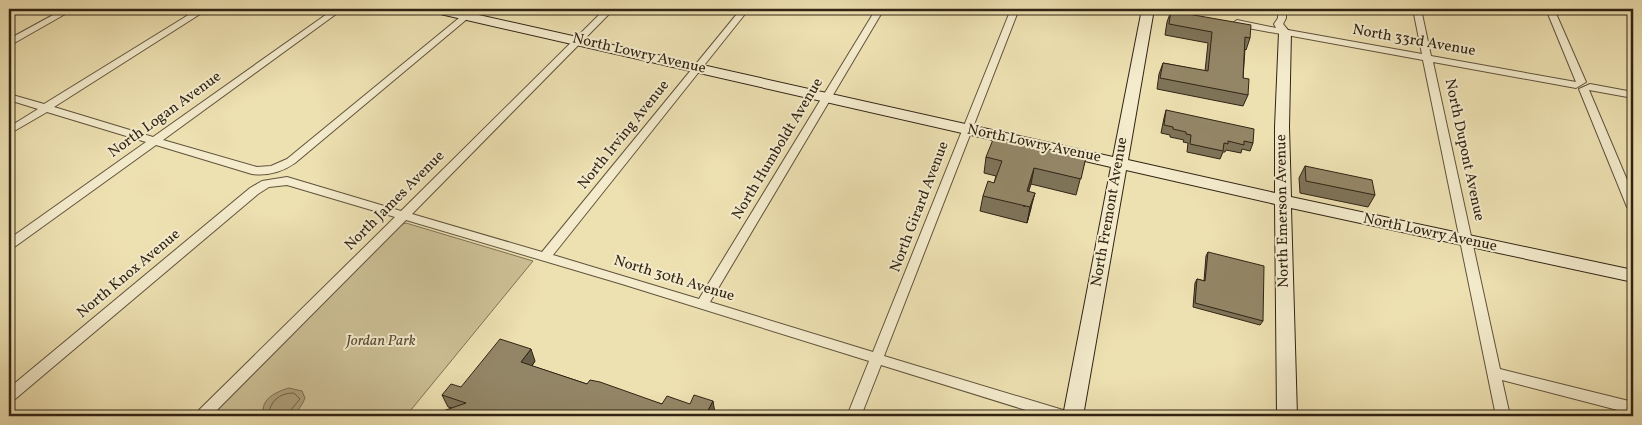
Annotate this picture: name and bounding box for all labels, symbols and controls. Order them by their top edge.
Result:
street label: North 33rd Avenue [1351,20,1477,62]
street label: North Lowry Avenue [570,28,708,80]
street label: North Logan Avenue [104,67,226,163]
street label: North Humboldt Avenue [727,74,829,224]
street label: North Irving Avenue [573,76,675,194]
street label: North Dupont Avenue [1439,77,1489,223]
street label: North Lowry Avenue [965,120,1103,168]
street label: North Emerson Avenue [1271,134,1295,288]
street label: North Fremont Avenue [1087,136,1133,288]
street label: North Girard Avenue [885,139,955,275]
street label: North James Avenue [340,146,450,256]
street label: North Lowry Avenue [1361,209,1499,257]
street label: North Knox Avenue [73,224,185,324]
street label: North 30th Avenue [611,251,737,307]
park label: Jordan Park [344,331,416,352]

